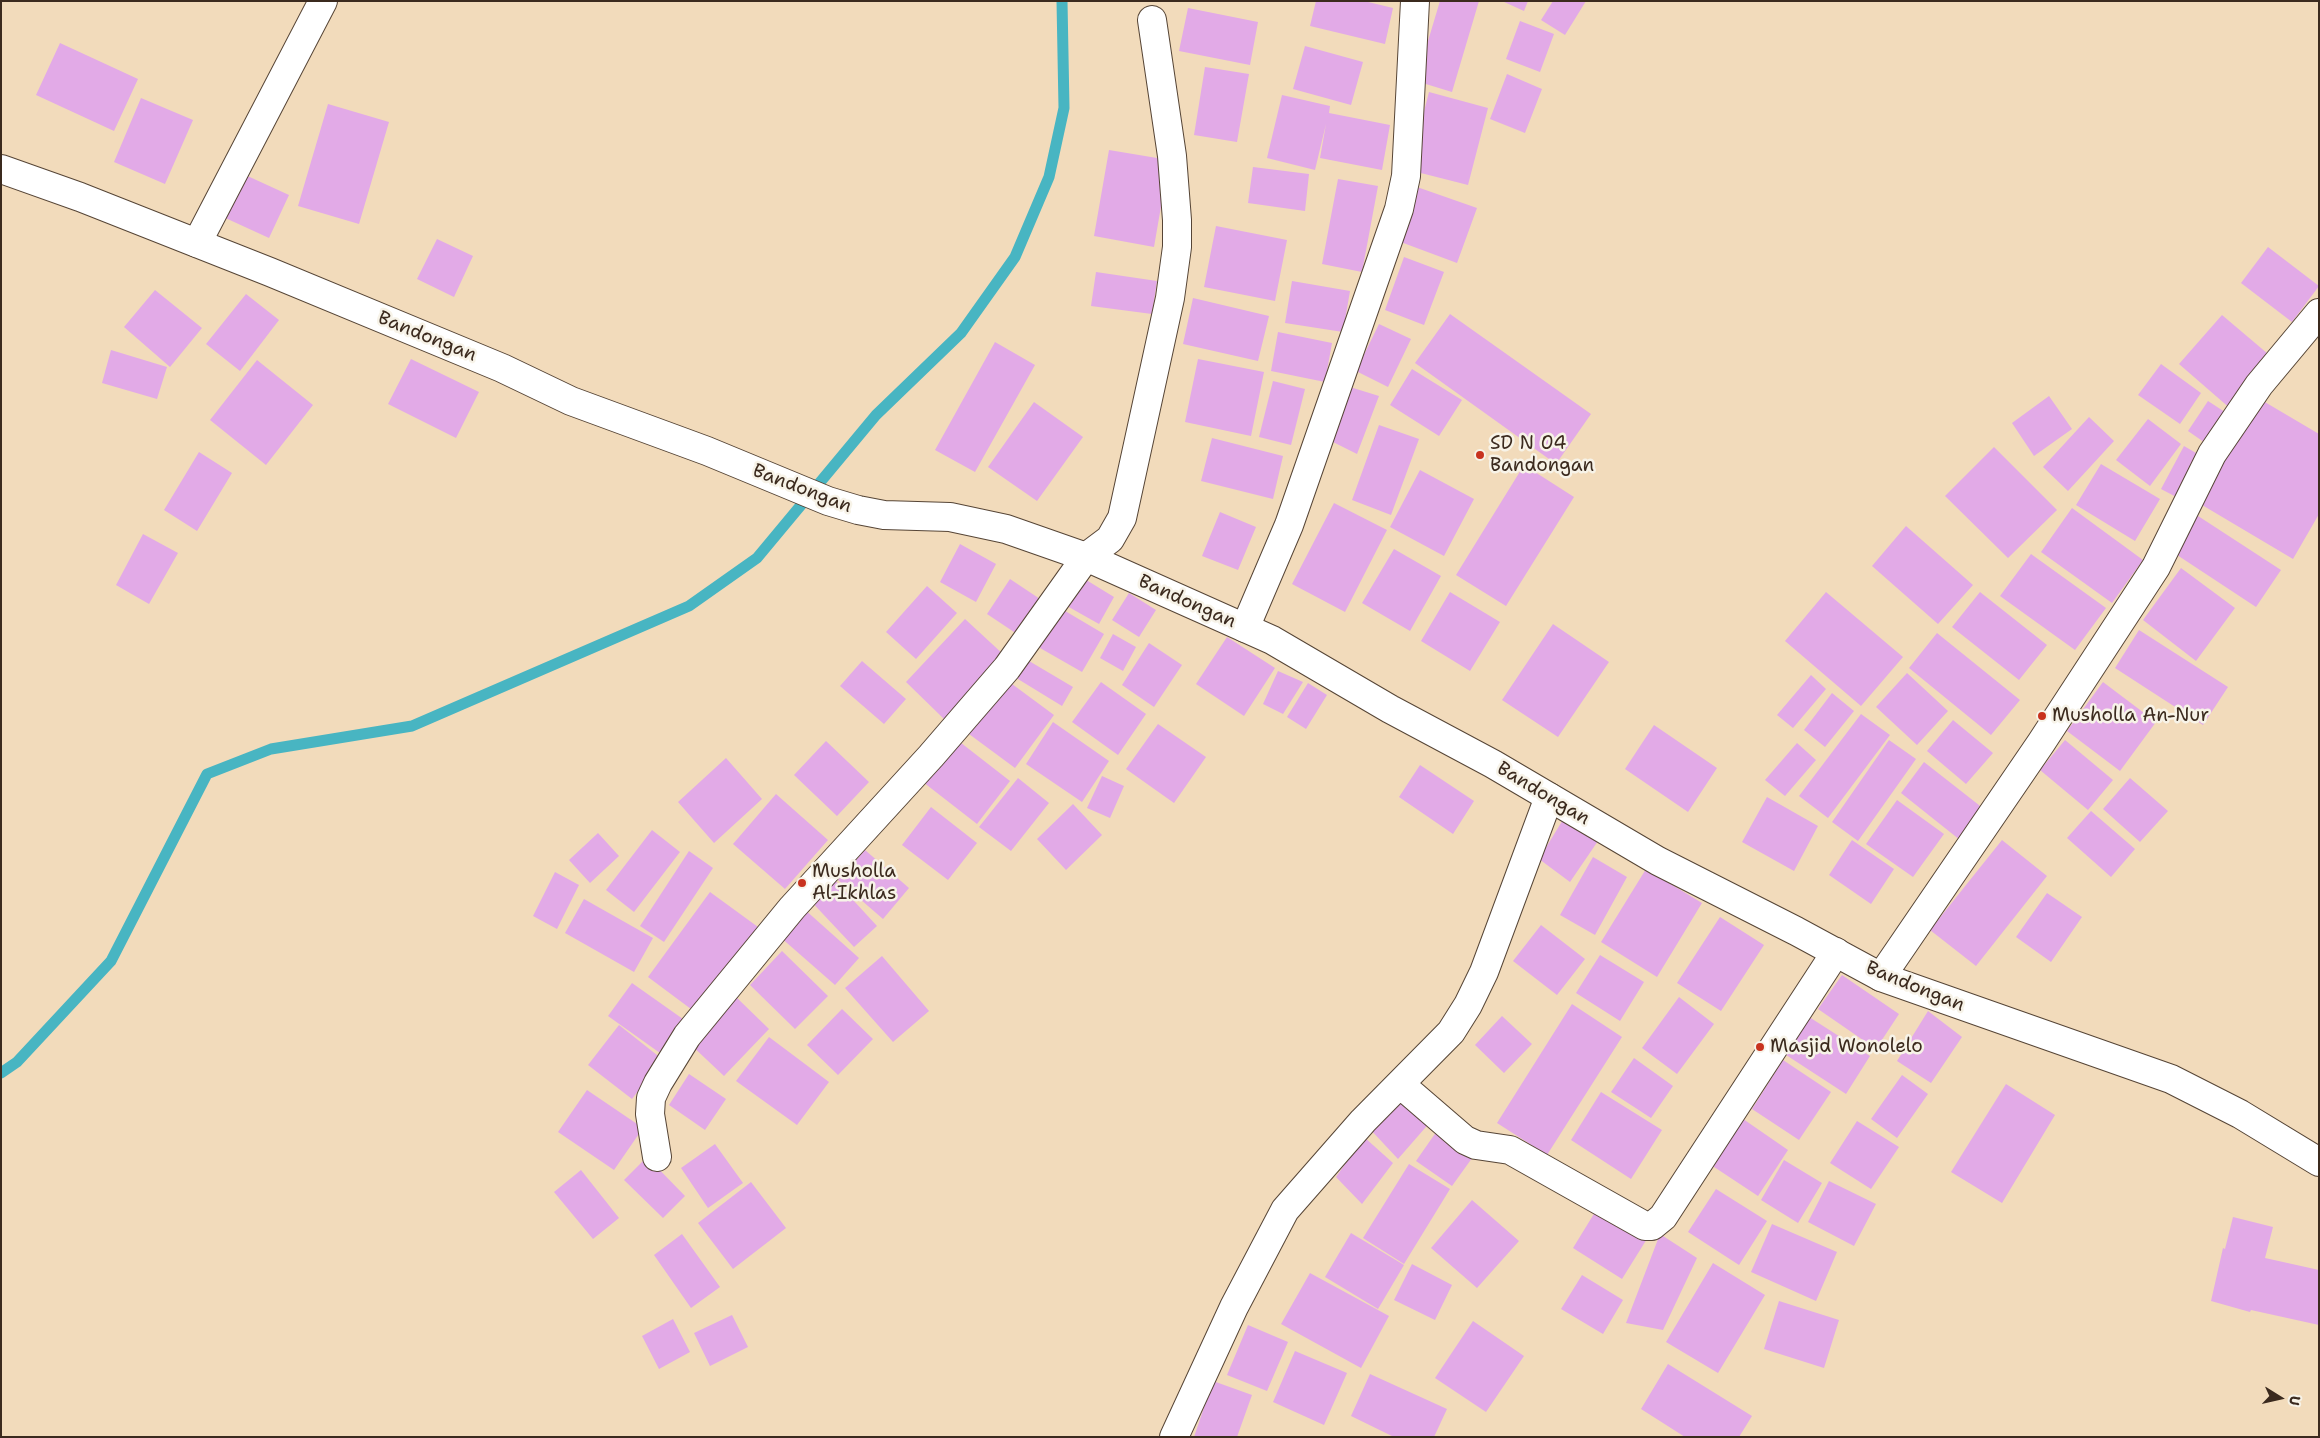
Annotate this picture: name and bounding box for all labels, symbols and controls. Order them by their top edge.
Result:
street label: Bandongan [374,307,480,367]
place label: SD N 04 Bandongan [1490,433,1594,477]
marker: SD N 04 Bandongan [1474,449,1486,461]
street label: Bandongan [749,460,855,518]
street label: Bandongan [1135,570,1239,634]
place label: Musholla An-Nur [2052,705,2209,727]
marker: Musholla An-Nur [2036,710,2048,722]
street label: Bandongan [1492,757,1594,831]
place label: Musholla Al-Ikhlas [812,861,896,905]
marker: Musholla Al-Ikhlas [796,877,808,889]
street label: Bandongan [1862,957,1968,1017]
place label: Masjid Wonolelo [1770,1036,1923,1058]
marker: Masjid Wonolelo [1754,1041,1766,1053]
north arrow [2255,1373,2305,1423]
text: U [2285,1394,2304,1407]

